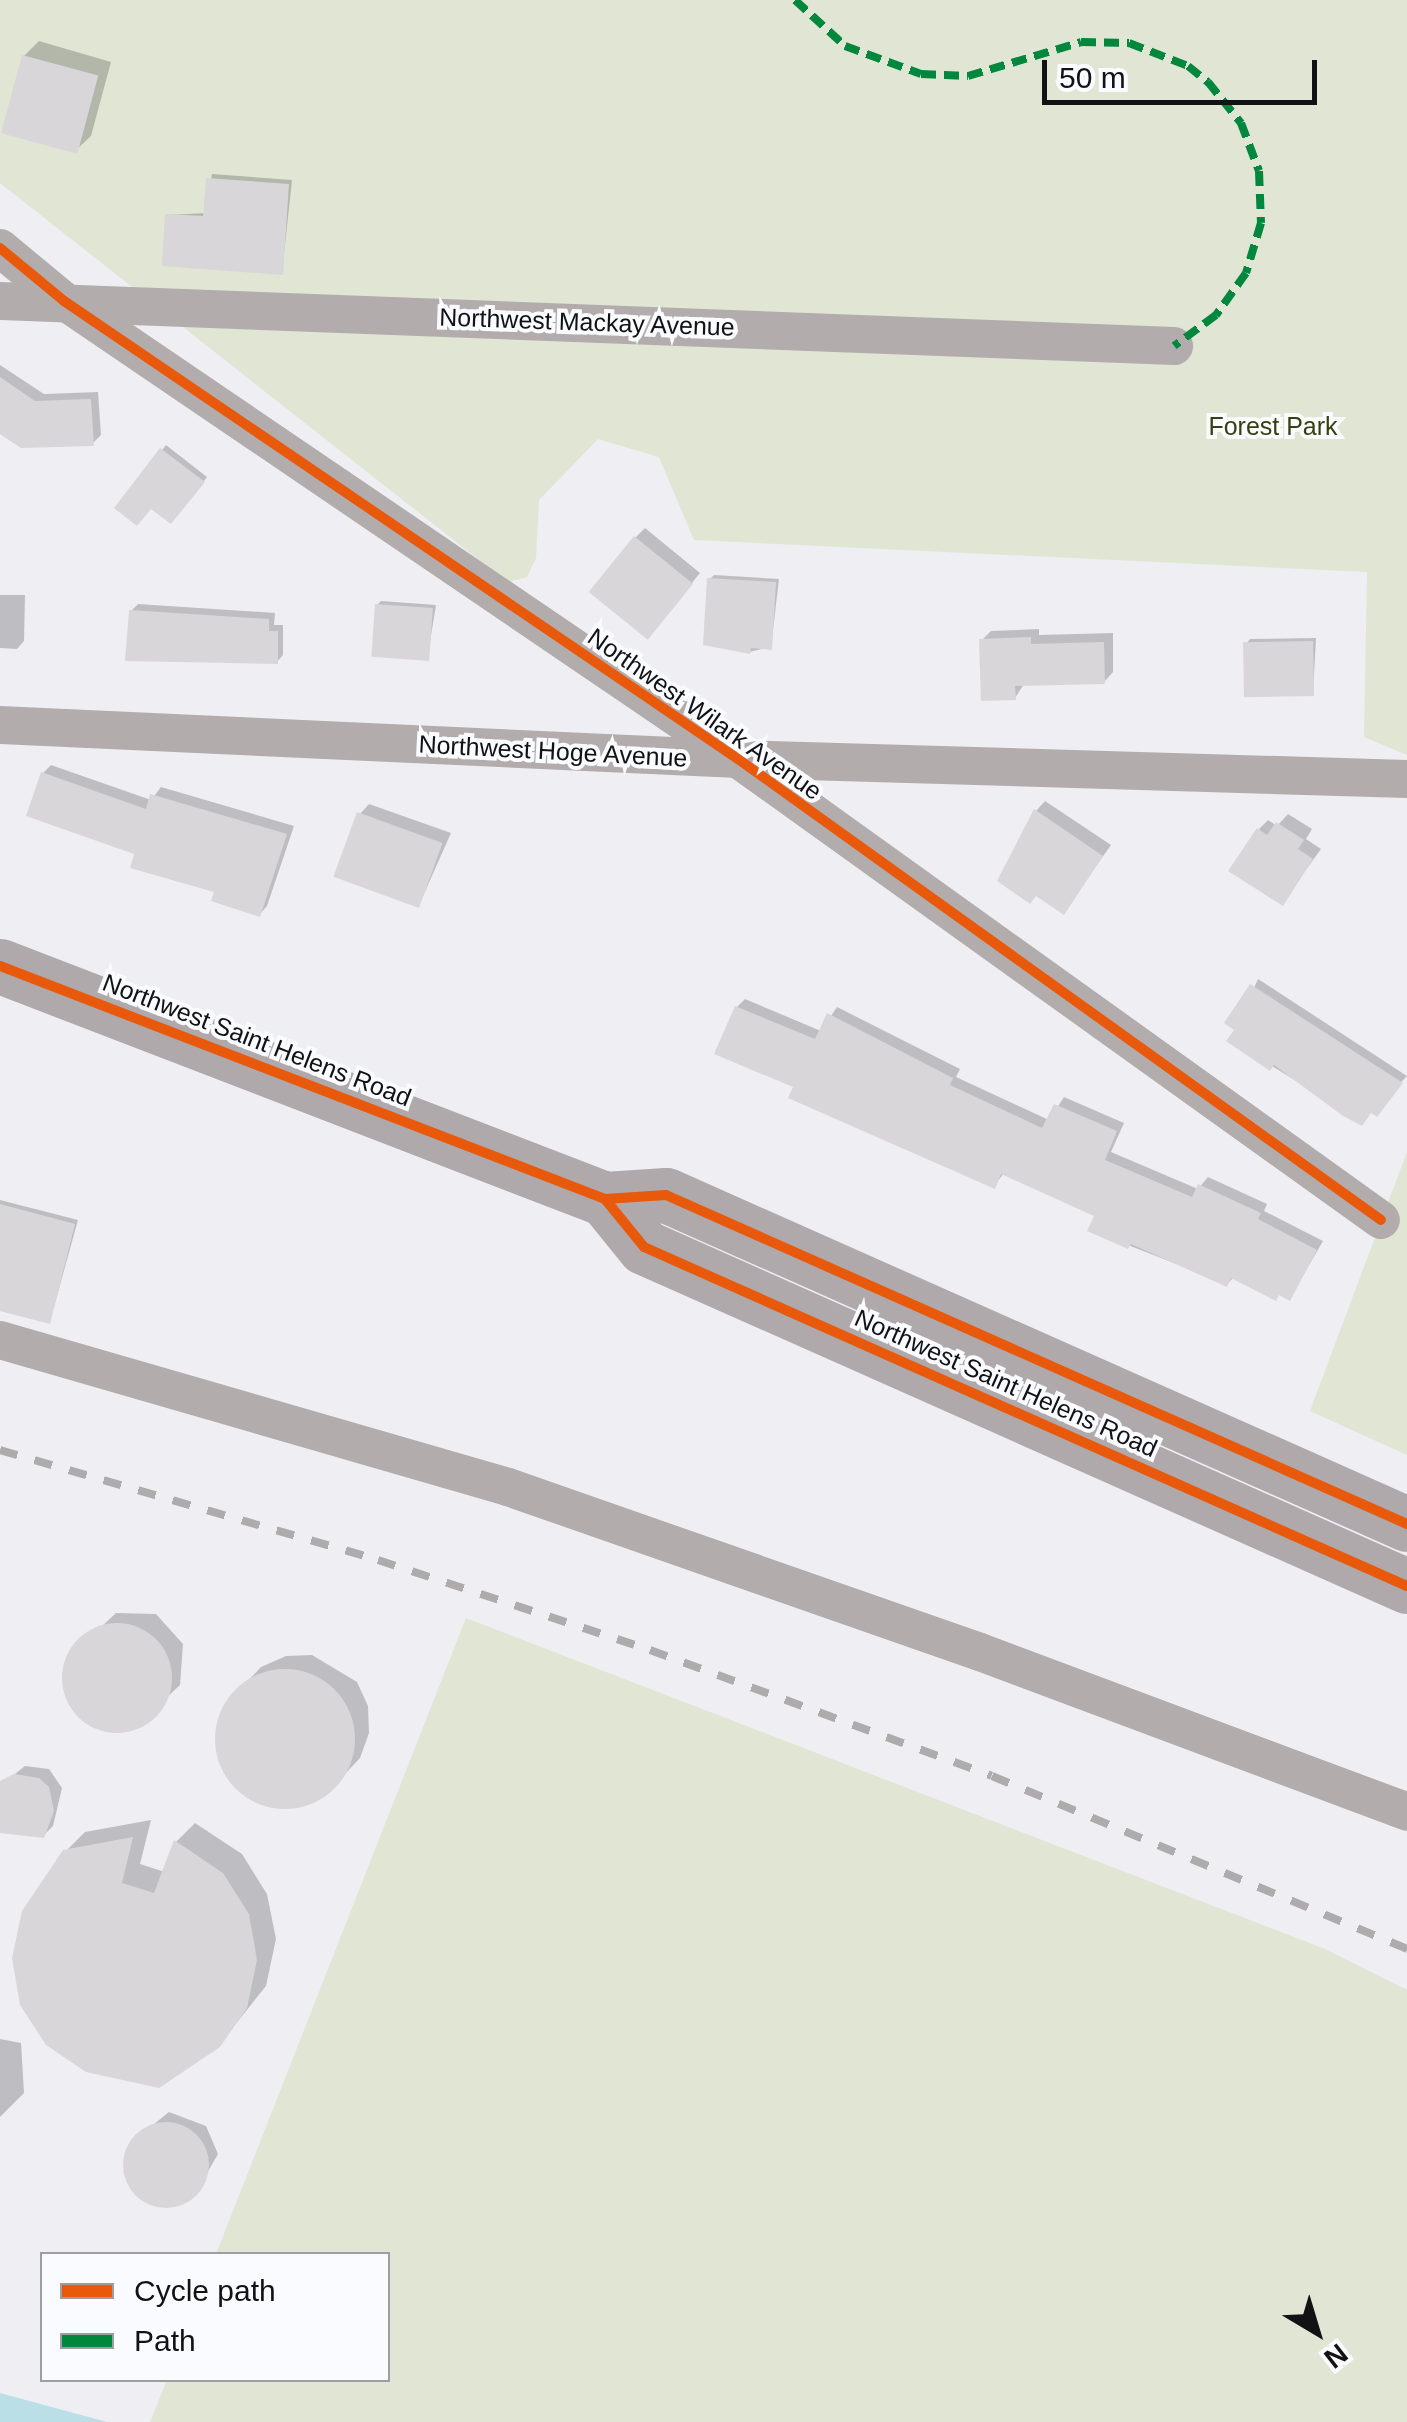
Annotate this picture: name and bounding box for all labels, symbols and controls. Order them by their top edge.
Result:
scale bar [1047,40,1322,102]
text: 50 m [1059,61,1126,94]
street label: Northwest Mackay Avenue [438,302,736,342]
park label: Forest Park [1208,411,1338,441]
street label: Northwest Wilark Avenue [582,621,828,807]
street label: Northwest Hoge Avenue [417,729,689,773]
street label: Northwest Saint Helens Road [99,967,415,1113]
street label: Northwest Saint Helens Road [850,1303,1162,1463]
legend [40,2252,390,2382]
text: Cycle path [134,2274,276,2307]
north arrow [1267,2282,1367,2382]
text: Path [134,2324,196,2357]
text: N [1318,2338,1353,2374]

